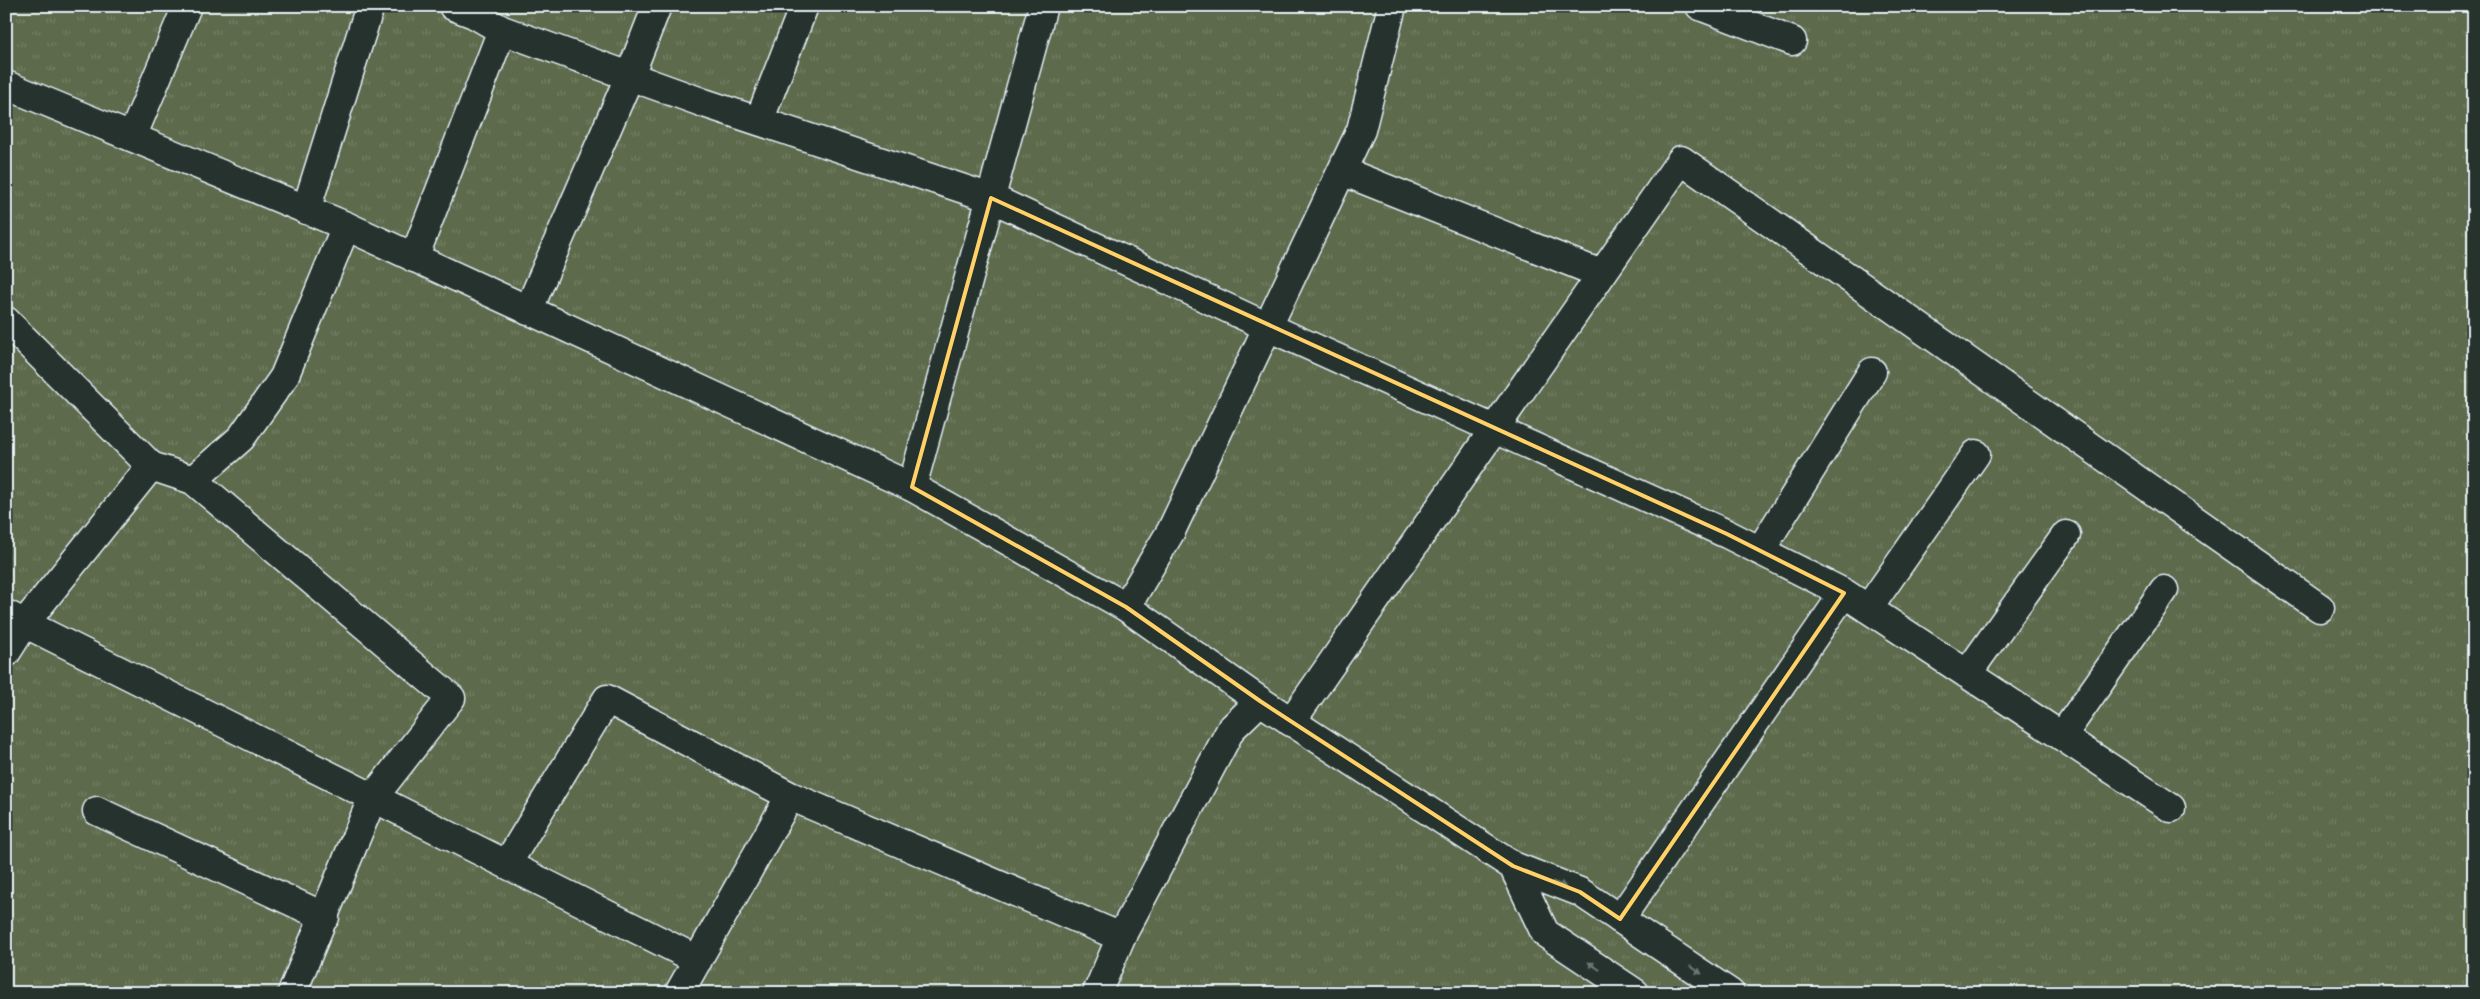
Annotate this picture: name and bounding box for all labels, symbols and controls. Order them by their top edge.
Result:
one-way arrow [1552,880,1567,888]
one-way arrow [1587,961,1601,971]
one-way arrow [1689,965,1703,975]

